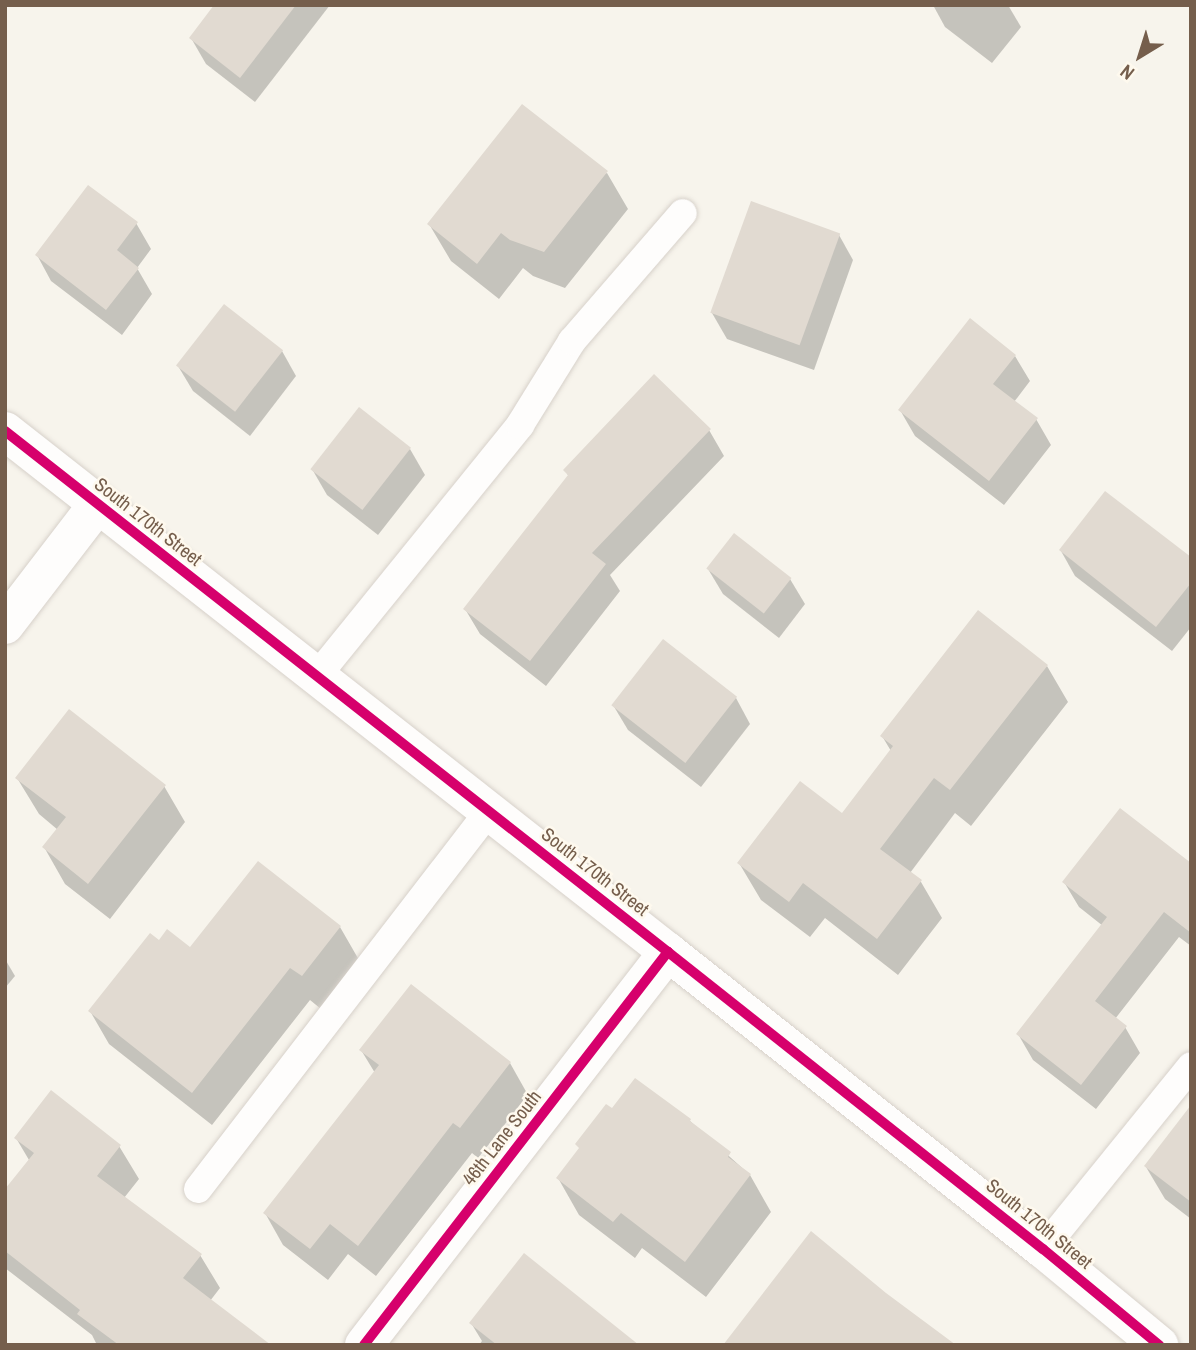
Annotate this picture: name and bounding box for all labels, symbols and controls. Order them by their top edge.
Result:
north arrow [1105,21,1175,91]
text: N [1115,59,1140,86]
street label: South 170th Street [90,473,206,571]
street label: South 170th Street [537,823,653,921]
street label: 46th Lane South [458,1086,546,1190]
street label: South 170th Street [981,1174,1097,1274]

